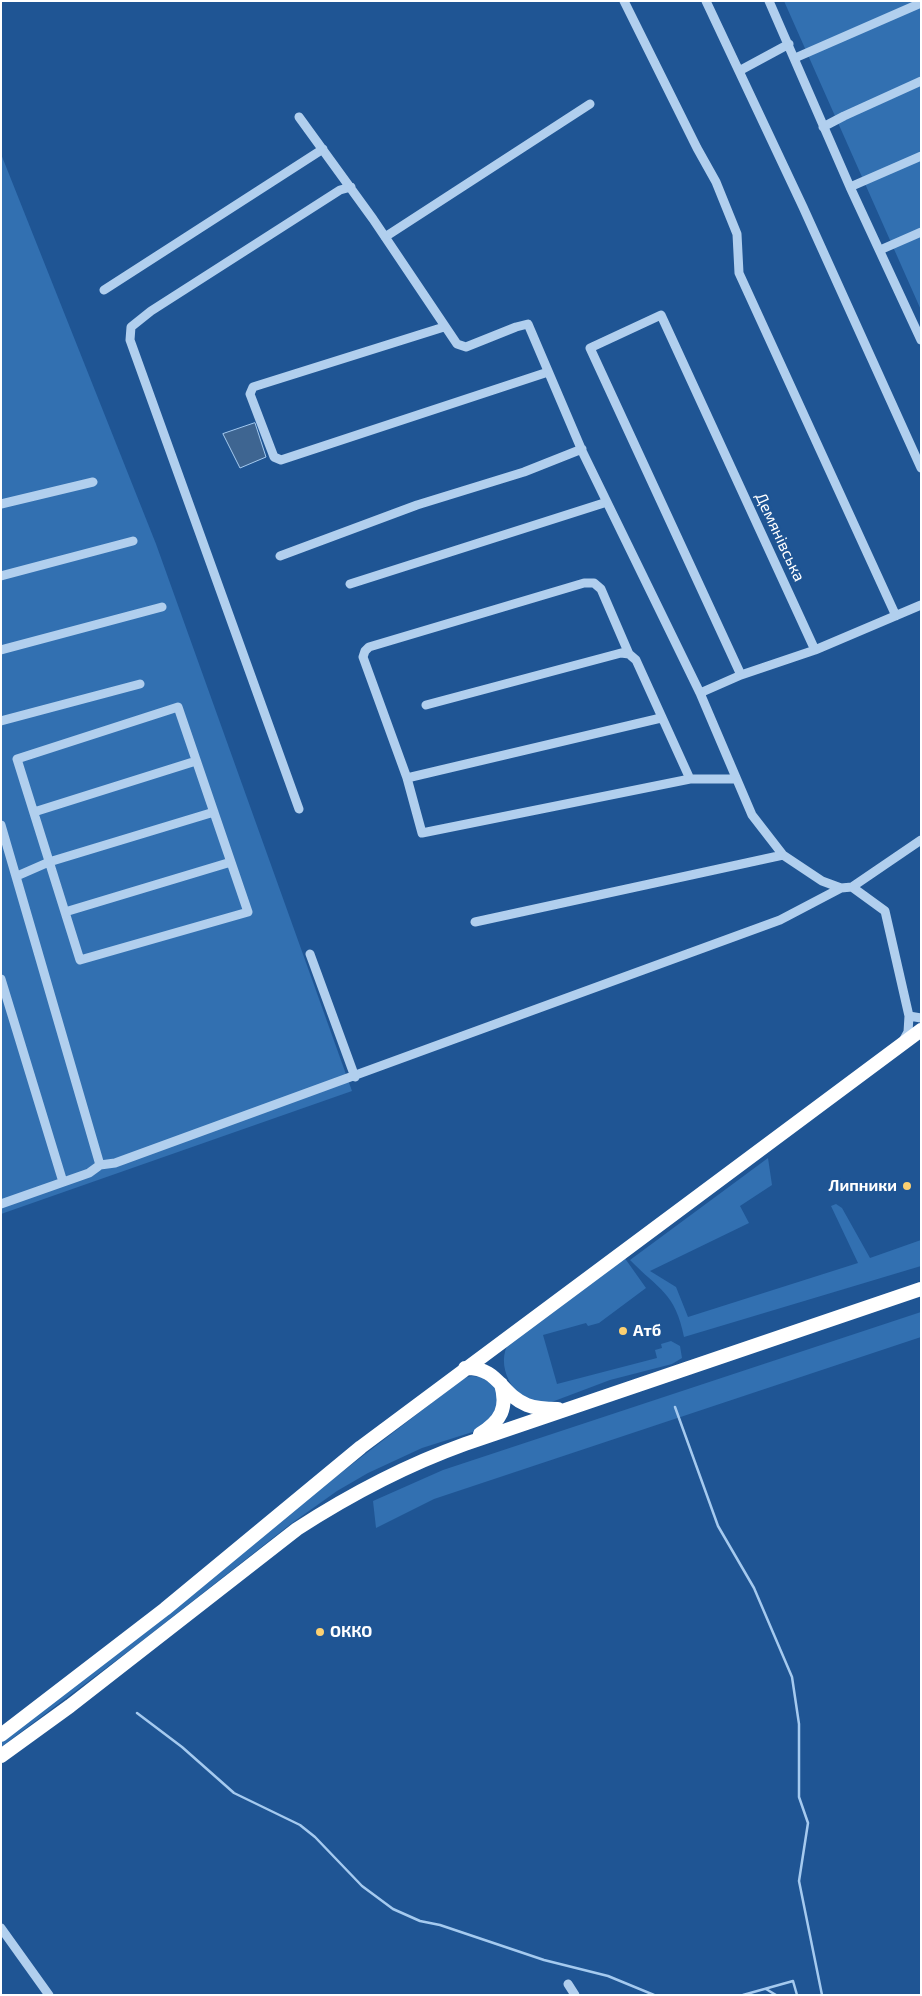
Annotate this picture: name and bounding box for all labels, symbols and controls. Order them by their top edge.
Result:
street label: Демянівська [751,489,809,585]
place label: Липники [829,1176,897,1196]
marker: Липники [901,1180,913,1192]
place label: Атб [633,1321,661,1341]
marker: Атб [617,1325,629,1337]
place label: ОККО [330,1622,372,1642]
marker: ОККО [314,1626,326,1638]

